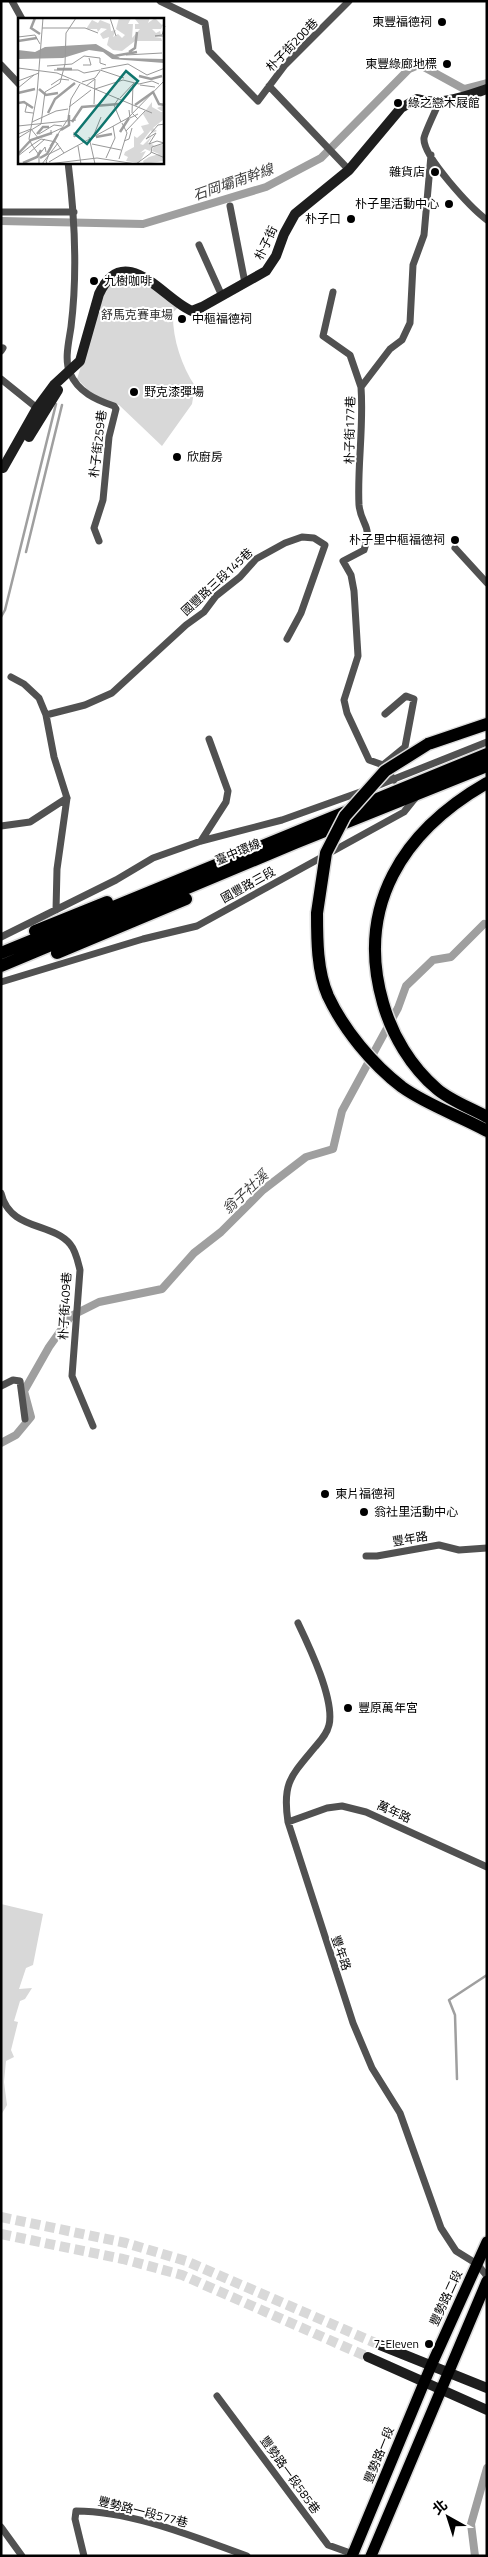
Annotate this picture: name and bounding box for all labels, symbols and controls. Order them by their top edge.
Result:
place label: 東豐福德祠 [372,12,432,31]
street label: 朴子街200巷 [261,14,322,76]
marker: 東豐福德祠 [436,16,448,28]
inset map [18,18,164,164]
place label: 東豐綠廊地標 [365,54,437,73]
marker: 東豐綠廊地標 [441,58,453,70]
place label: 綠之戀木屐館 [408,93,480,112]
marker: 綠之戀木屐館 [392,97,404,109]
water label: 石岡壩南幹線 [190,157,278,205]
place label: 雜貨店 [389,162,425,181]
marker: 雜貨店 [429,166,441,178]
place label: 朴子里活動中心 [355,194,439,213]
marker: 朴子里活動中心 [443,198,455,210]
place label: 朴子口 [305,209,341,228]
marker: 朴子口 [345,213,357,225]
street label: 朴子街 [249,222,282,263]
place label: 九樹咖啡 [104,271,152,290]
marker: 九樹咖啡 [88,275,100,287]
park label: 舒馬克賽車場 [101,305,173,324]
place label: 中樞福德祠 [192,309,252,328]
marker: 中樞福德祠 [176,313,188,325]
place label: 野克漆彈場 [144,382,204,401]
marker: 野克漆彈場 [128,386,140,398]
street label: 朴子街177巷 [339,396,360,464]
street label: 朴子街259巷 [84,409,111,479]
place label: 欣廚房 [187,447,223,466]
marker: 欣廚房 [171,451,183,463]
place label: 朴子里中樞福德祠 [349,530,445,549]
marker: 朴子里中樞福德祠 [449,534,461,546]
street label: 國豐路三段145巷 [176,543,257,620]
street label: 臺中環線 [212,833,264,870]
street label: 國豐路三段 [217,862,279,907]
water label: 翁子社溪 [217,1163,274,1218]
street label: 朴子街409巷 [53,1271,76,1341]
place label: 東片福德祠 [335,1484,395,1503]
marker: 東片福德祠 [319,1488,331,1500]
place label: 翁社里活動中心 [374,1502,458,1521]
marker: 翁社里活動中心 [358,1506,370,1518]
street label: 豐年路 [391,1526,429,1551]
place label: 豐原萬年宮 [358,1698,418,1717]
marker: 豐原萬年宮 [342,1702,354,1714]
street label: 萬年路 [374,1796,415,1828]
street label: 豐年路 [327,1933,356,1973]
street label: 豐勢路二段 [424,2267,467,2329]
place label: 7-Eleven [373,2334,419,2353]
marker: 7-Eleven [423,2338,435,2350]
street label: 豐勢路一段 [358,2423,399,2486]
street label: 豐勢路一段585巷 [256,2432,325,2518]
street label: 豐勢路一段577巷 [96,2491,190,2532]
north arrow [423,2492,473,2542]
text: 北 [427,2494,452,2519]

